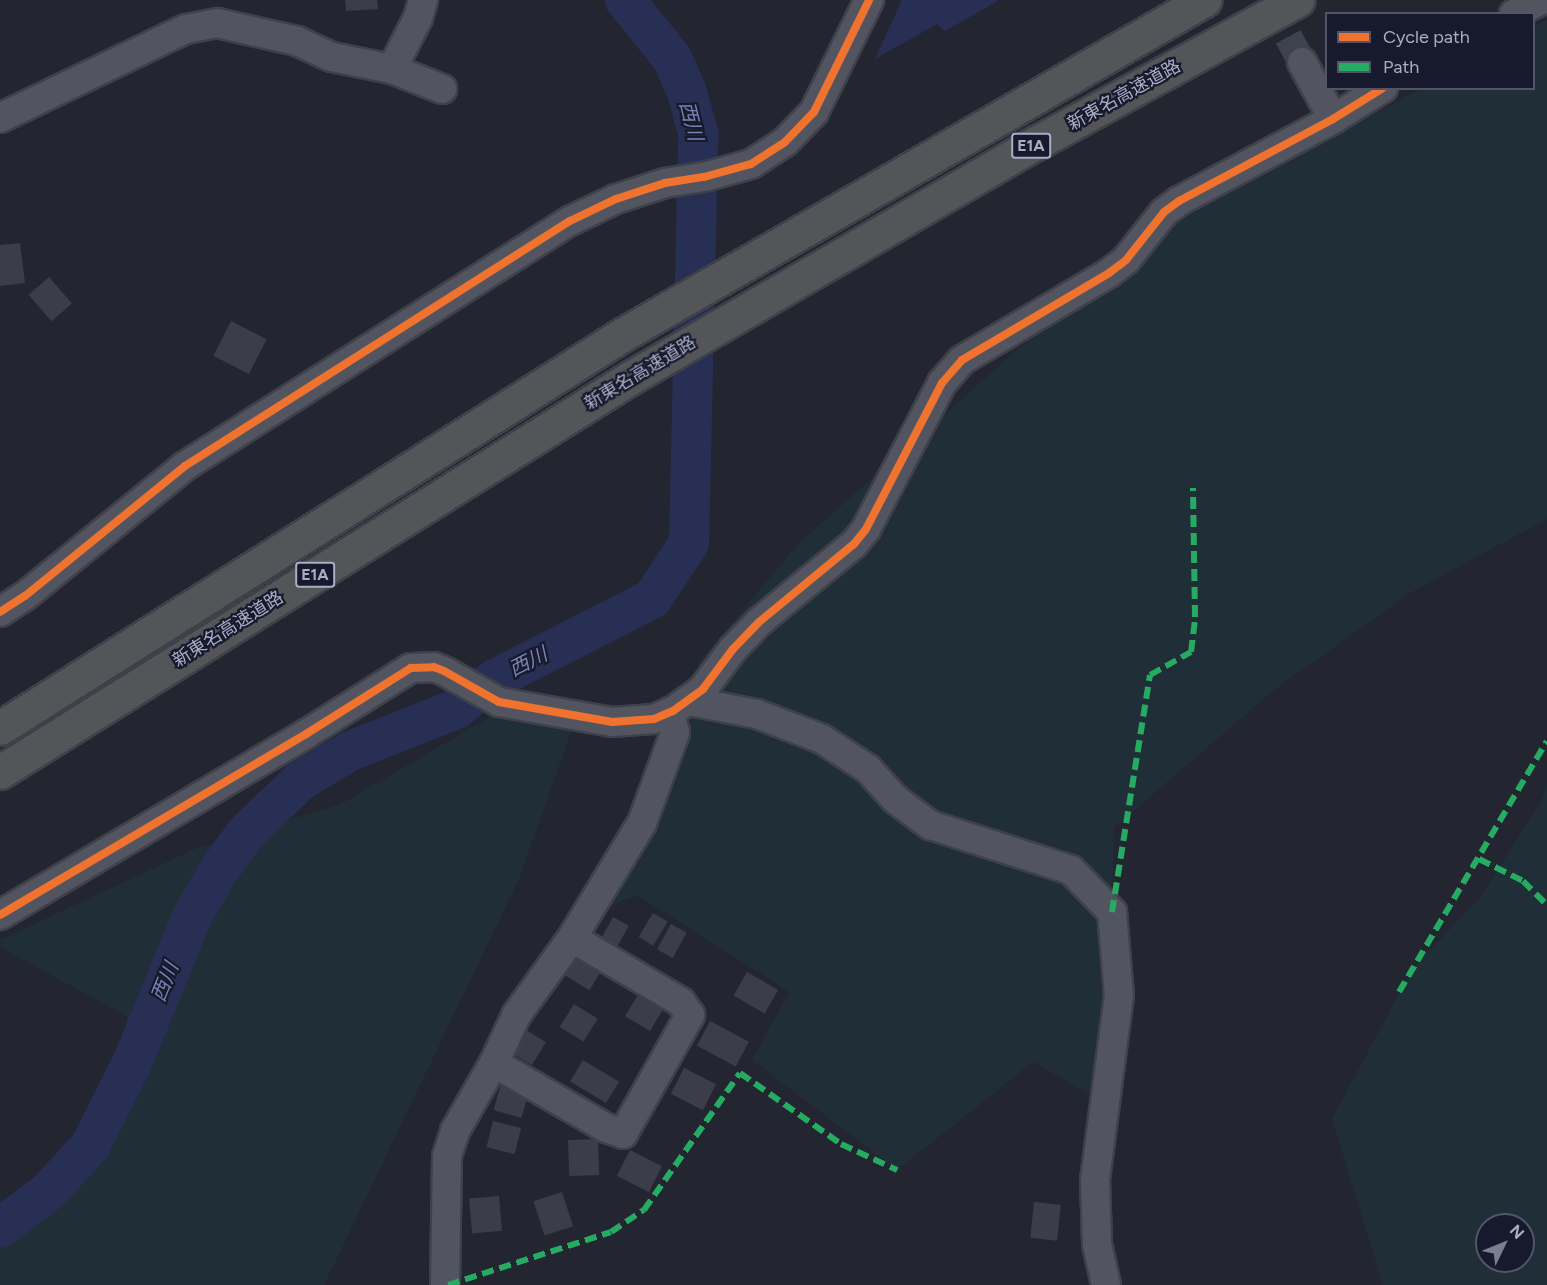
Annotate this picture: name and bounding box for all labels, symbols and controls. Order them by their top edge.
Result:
legend [1325,12,1535,90]
text: Cycle path [1383,26,1470,48]
street label: 新東名高速道路 [1064,55,1184,135]
text: Path [1383,56,1419,78]
water label: 西川 [675,99,707,143]
road number: E1A [1010,133,1052,159]
street label: 新東名高速道路 [580,331,700,415]
road number: E1A [294,562,336,588]
street label: 新東名高速道路 [169,586,287,672]
water label: 西川 [505,642,551,682]
water label: 西川 [146,959,184,1005]
north arrow [1475,1213,1535,1273]
text: N [1506,1221,1528,1243]

